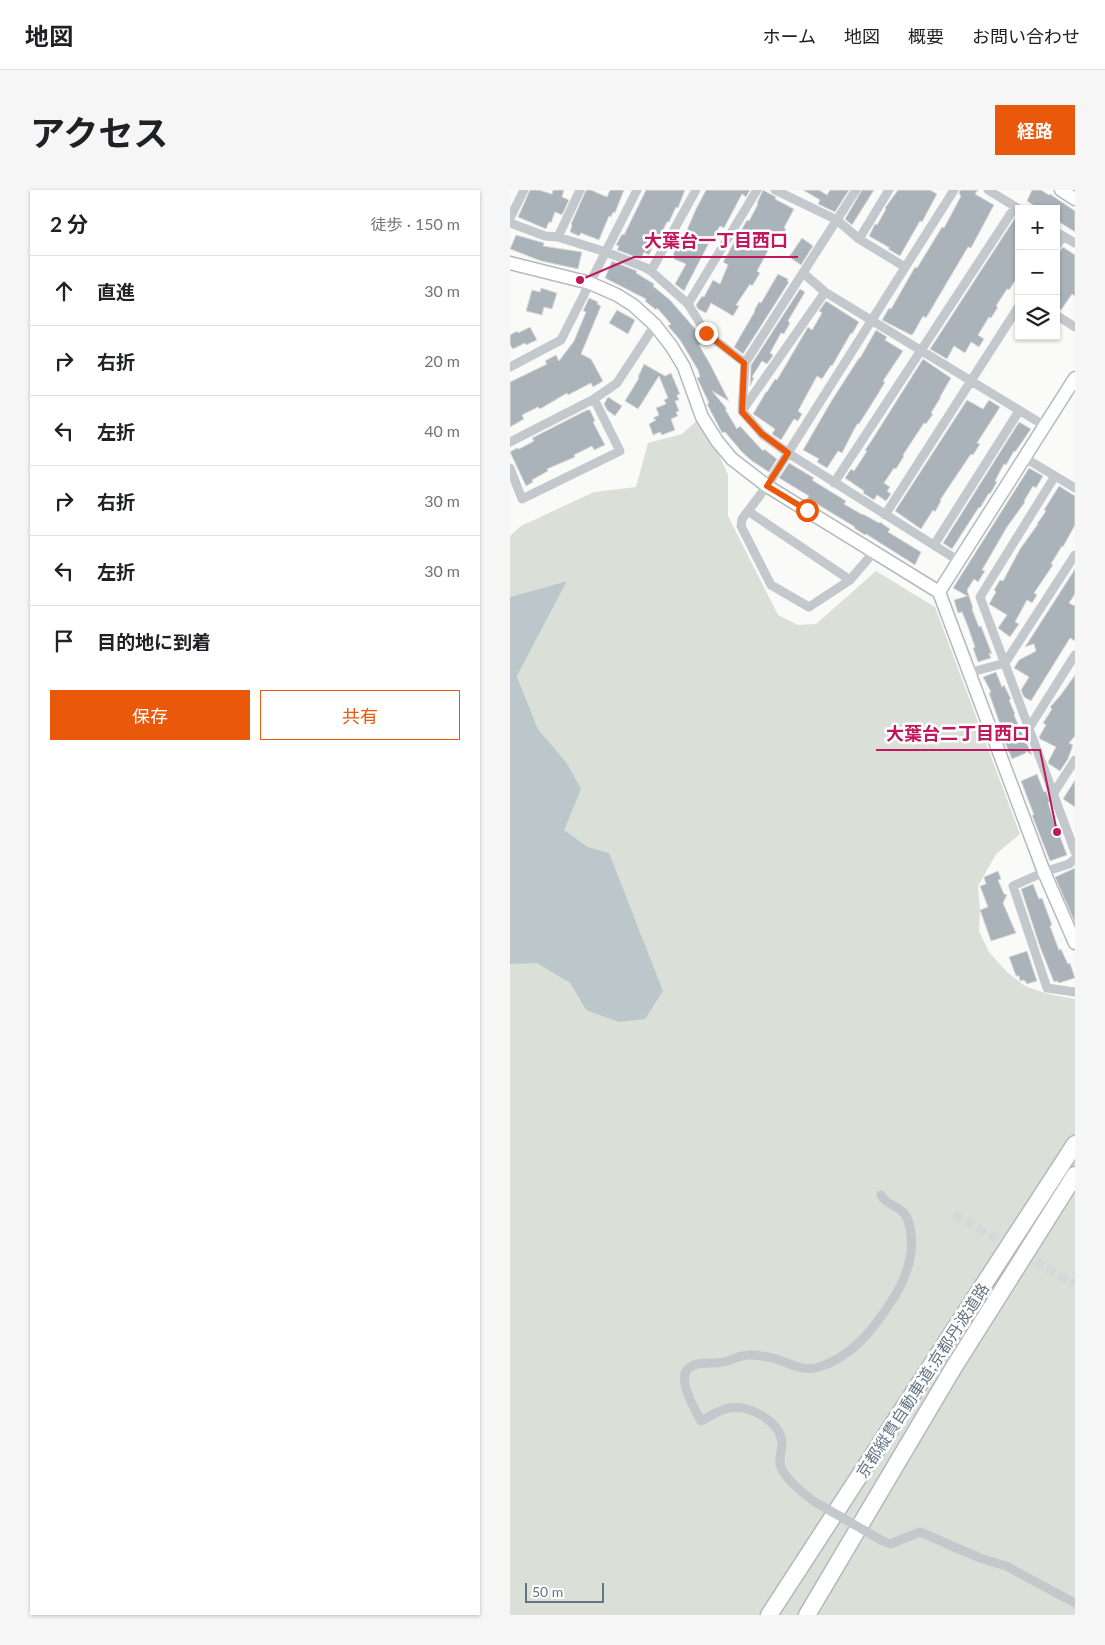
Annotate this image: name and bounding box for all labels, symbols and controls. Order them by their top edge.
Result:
text: 地図 [25,21,73,50]
text: ホーム [763,25,816,47]
text: 地図 [844,25,880,47]
text: 概要 [908,25,944,47]
text: お問い合わせ [972,25,1080,47]
button: 経路 [995,105,1075,155]
text: アクセス [30,111,168,153]
map controls [1015,205,1060,340]
button: + [1015,205,1060,250]
text: 2 分 [50,211,88,236]
text: 徒歩 · 150 m [371,214,460,233]
callout: 大葉台一丁目西口 [634,224,798,257]
text: 大葉台一丁目西口 [644,229,788,251]
button: − [1015,250,1060,295]
icon: ahead [50,277,78,305]
text: 直進 [97,280,135,303]
text: 30 m [424,281,460,300]
button: layers [1015,295,1060,340]
route end [695,322,718,345]
icon: right [50,347,78,375]
text: 右折 [97,350,135,373]
text: 20 m [424,351,460,370]
icon: left [50,417,78,445]
text: 左折 [97,420,135,443]
text: 40 m [424,421,460,440]
icon: right [50,487,78,515]
text: 右折 [97,490,135,513]
text: 30 m [424,491,460,510]
route start [796,499,819,522]
icon: left [50,557,78,585]
text: 左折 [97,560,135,583]
text: 30 m [424,561,460,580]
icon: arrive [50,627,78,655]
text: 目的地に到着 [97,630,211,653]
button: 保存 [50,690,250,740]
button: 共有 [260,690,460,740]
callout: 大葉台二丁目西口 [876,717,1040,750]
text: 大葉台二丁目西口 [886,722,1030,744]
street label: 京都縦貫自動車道;京都丹波道路 [852,1279,992,1481]
scale bar [525,1580,604,1603]
text: 50 m [532,1583,563,1600]

